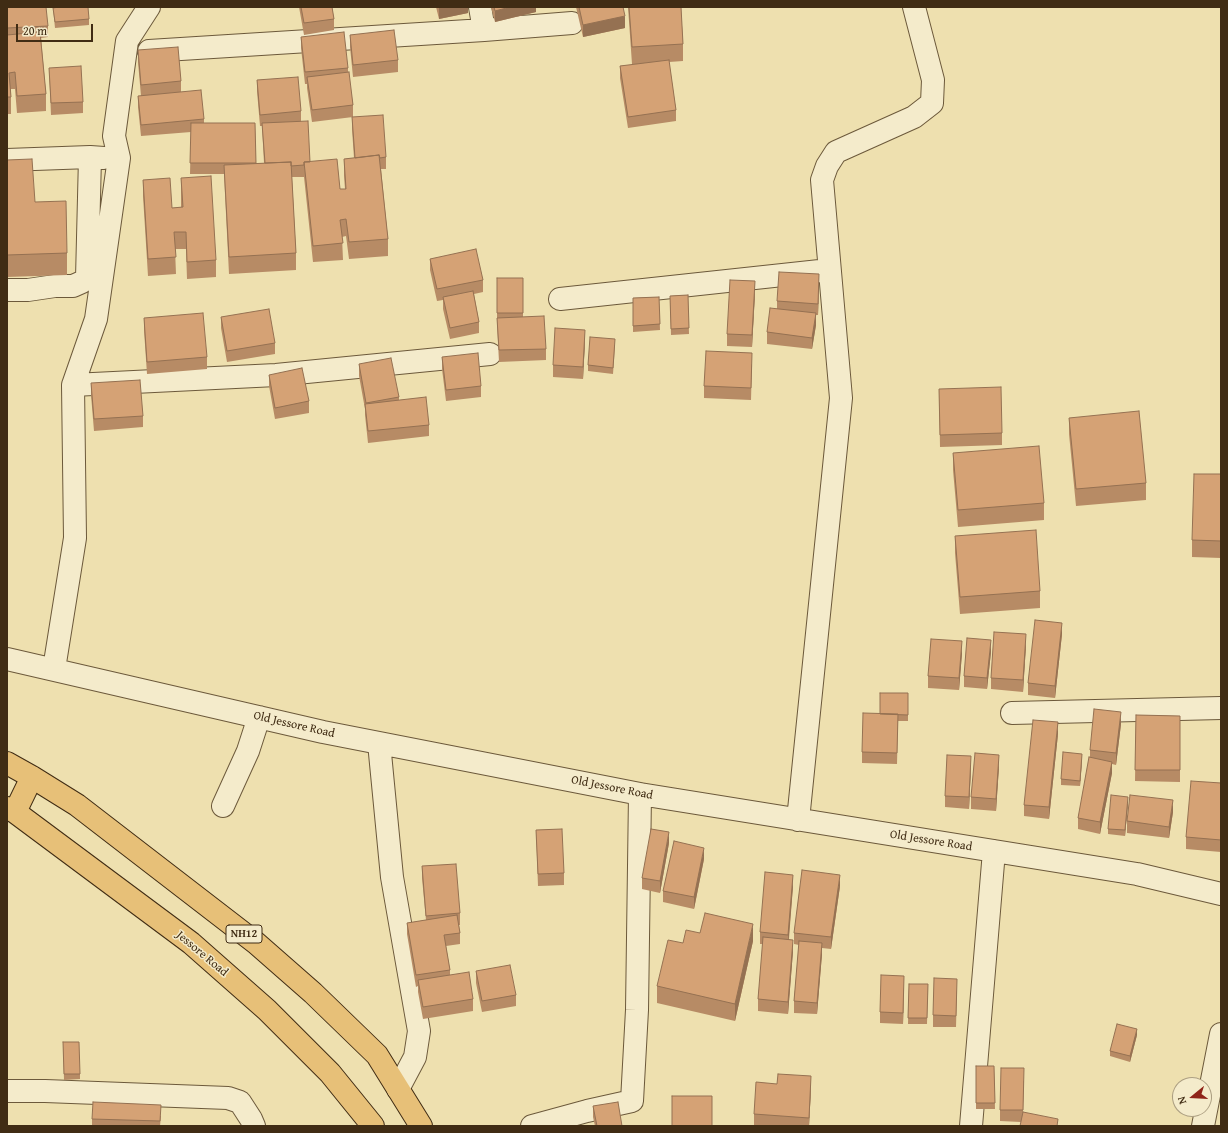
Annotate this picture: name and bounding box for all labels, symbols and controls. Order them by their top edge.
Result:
scale bar [18,16,95,42]
text: 20 m [23,22,47,39]
street label: Old Jessore Road [252,709,336,741]
street label: Old Jessore Road [570,773,654,803]
street label: Old Jessore Road [889,827,973,855]
road number: NH12 [226,925,262,943]
street label: Jessore Road [173,928,231,980]
north arrow [1172,1077,1212,1117]
text: N [1173,1094,1190,1106]

